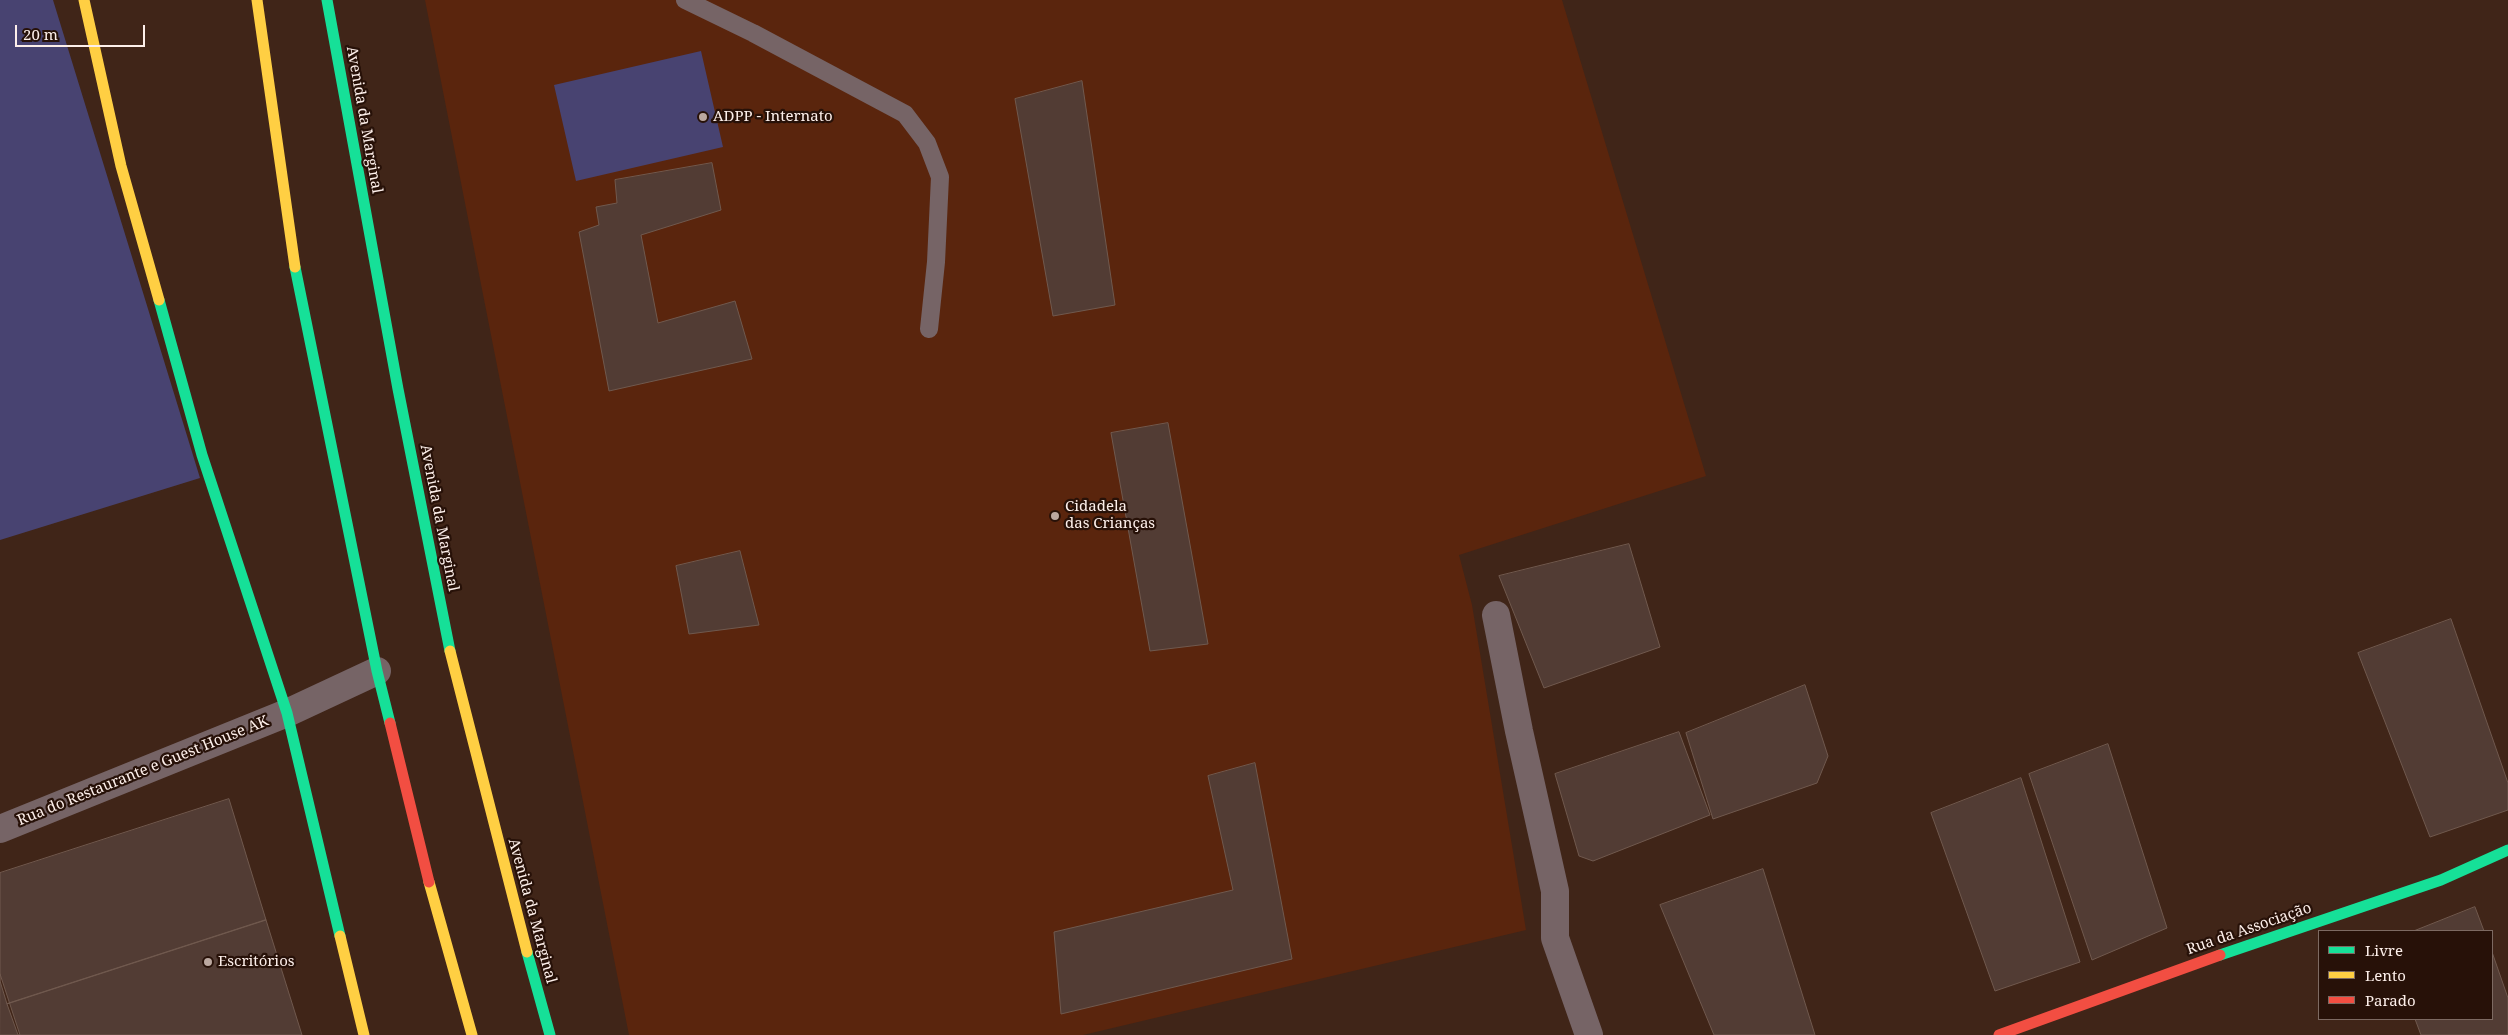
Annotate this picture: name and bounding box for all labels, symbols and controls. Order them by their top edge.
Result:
scale bar [18,15,148,47]
text: 20 m [23,24,58,44]
street label: Avenida da Marginal [342,45,386,195]
place label: ADPP - Internato [713,108,833,126]
marker: ADPP - Internato [697,111,709,123]
street label: Avenida da Marginal [416,443,462,593]
place label: Cidadela das Crianças [1065,498,1155,533]
marker: Cidadela das Crianças [1049,510,1061,522]
street label: Rua do Restaurante e Guest House AK [15,712,271,830]
street label: Avenida da Marginal [504,837,560,985]
street label: Rua da Associação [2184,899,2314,959]
legend [2318,930,2493,1020]
text: Livre [2365,940,2403,960]
place label: Escritórios [218,953,295,971]
marker: Escritórios [202,956,214,968]
text: Lento [2365,965,2406,985]
text: Parado [2365,990,2416,1010]

